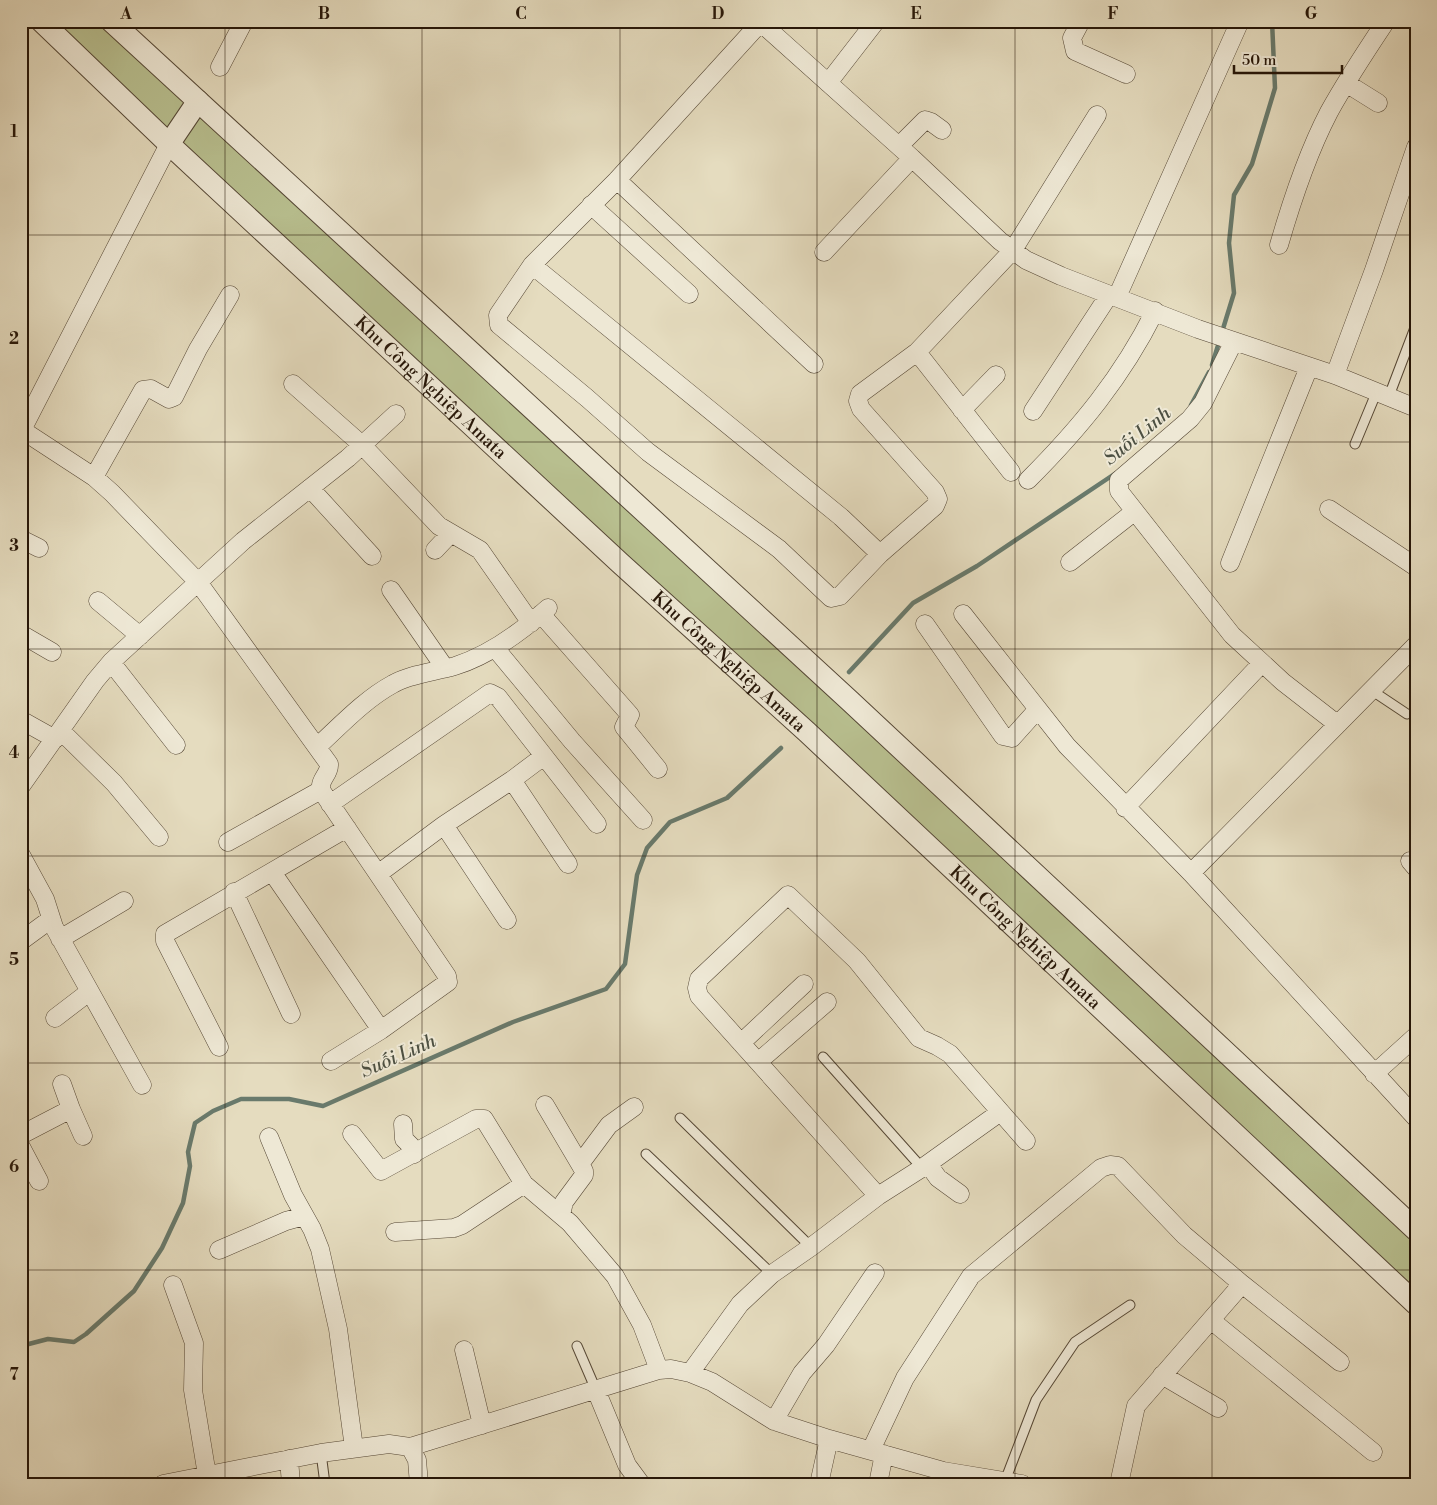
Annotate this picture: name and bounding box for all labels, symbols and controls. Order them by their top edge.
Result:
text: A [119,4,132,24]
text: B [318,4,330,24]
text: C [515,4,527,24]
text: D [712,4,725,24]
text: E [910,4,922,24]
text: F [1107,4,1119,24]
text: G [1305,4,1318,24]
scale bar [1234,42,1342,74]
text: 50 m [1242,51,1276,70]
text: 1 [10,122,18,142]
street label: Khu Công Nghiệp Amata [350,311,513,464]
text: 2 [9,329,19,349]
water label: Suối Linh [1098,401,1176,471]
text: 3 [9,536,19,556]
street label: Khu Công Nghiệp Amata [647,586,811,738]
text: 4 [9,743,20,763]
street label: Khu Công Nghiệp Amata [945,860,1107,1015]
text: 5 [9,950,19,970]
water label: Suối Linh [357,1029,440,1083]
text: 6 [9,1157,19,1177]
text: 7 [9,1365,19,1385]

